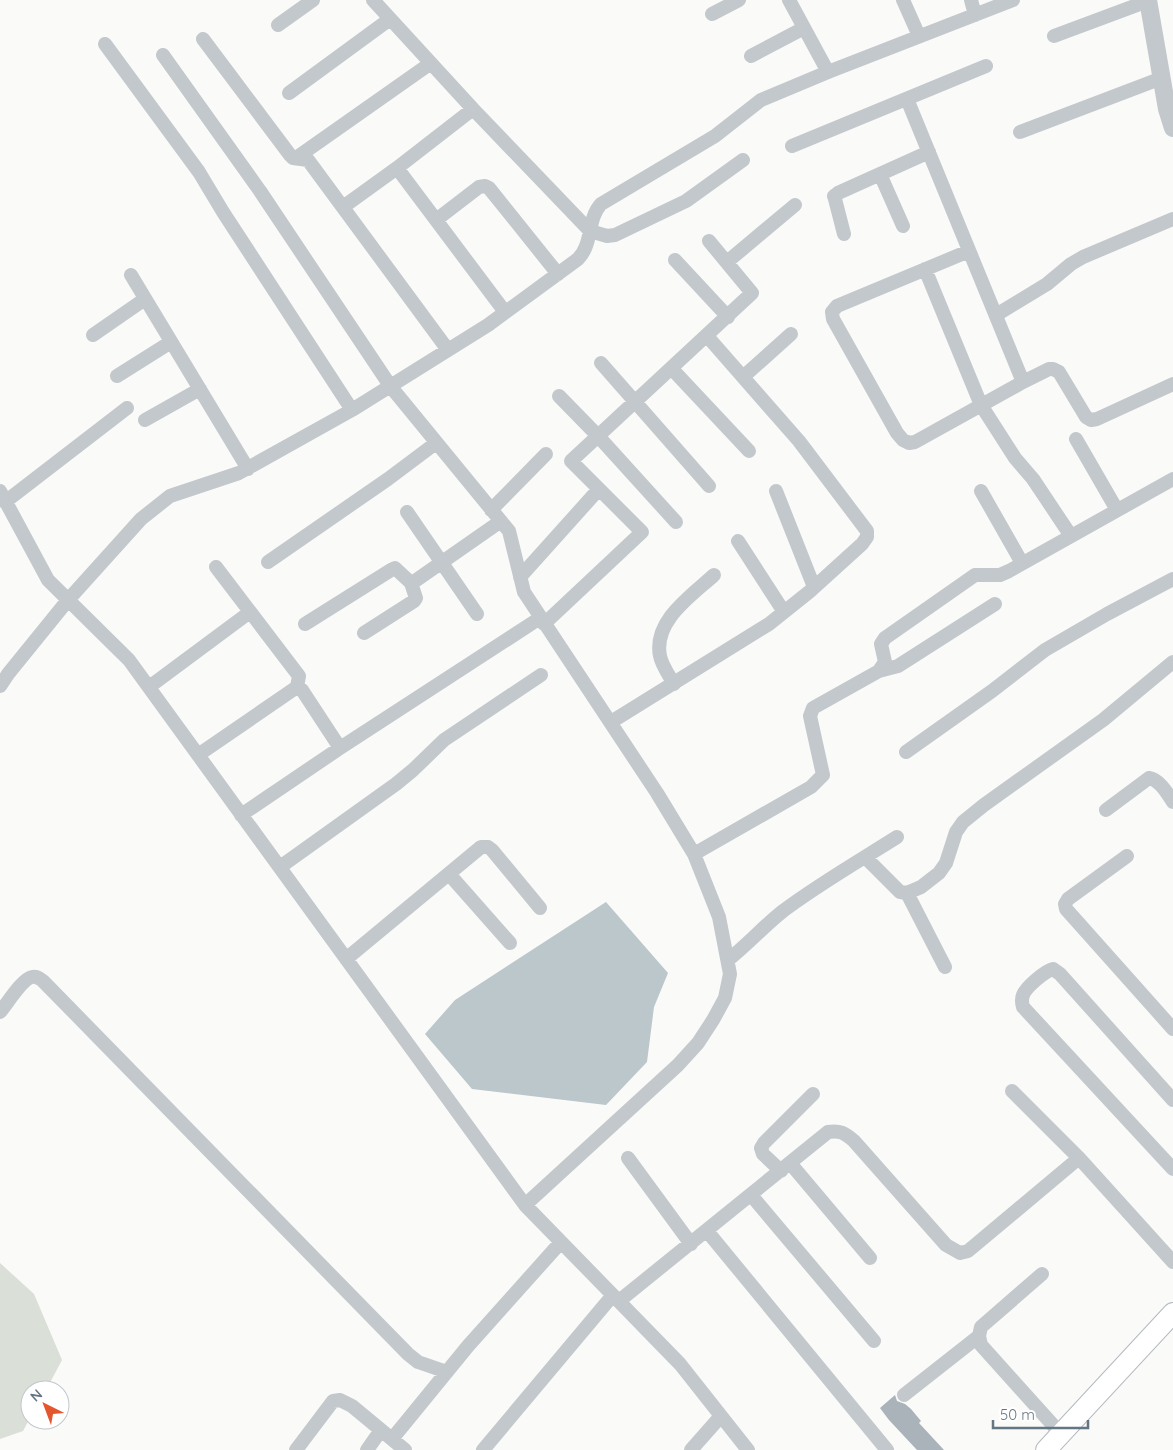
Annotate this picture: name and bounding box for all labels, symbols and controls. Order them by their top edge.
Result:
north arrow [20,1380,70,1430]
text: N [26,1385,46,1405]
scale bar [993,1398,1088,1430]
text: 50 m [1000,1405,1035,1424]

